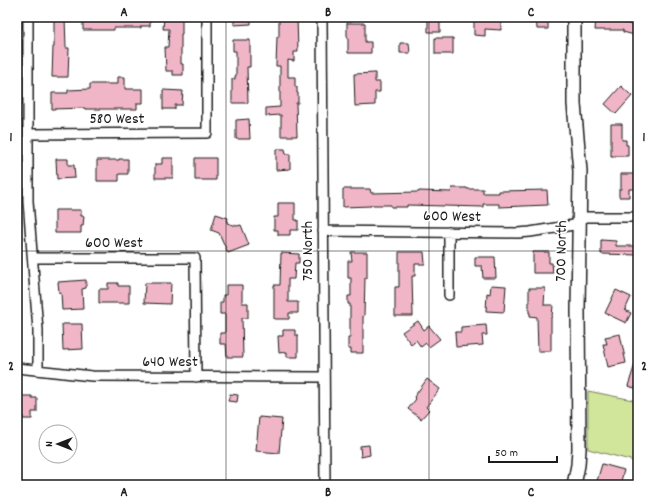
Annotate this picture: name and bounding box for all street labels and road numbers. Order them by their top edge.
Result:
street label: 580 West [89,108,145,131]
street label: 600 West [423,205,481,229]
street label: 700 North [550,220,574,282]
street label: 750 North [297,221,320,281]
street label: 600 West [85,232,143,255]
street label: 640 West [142,351,198,374]

